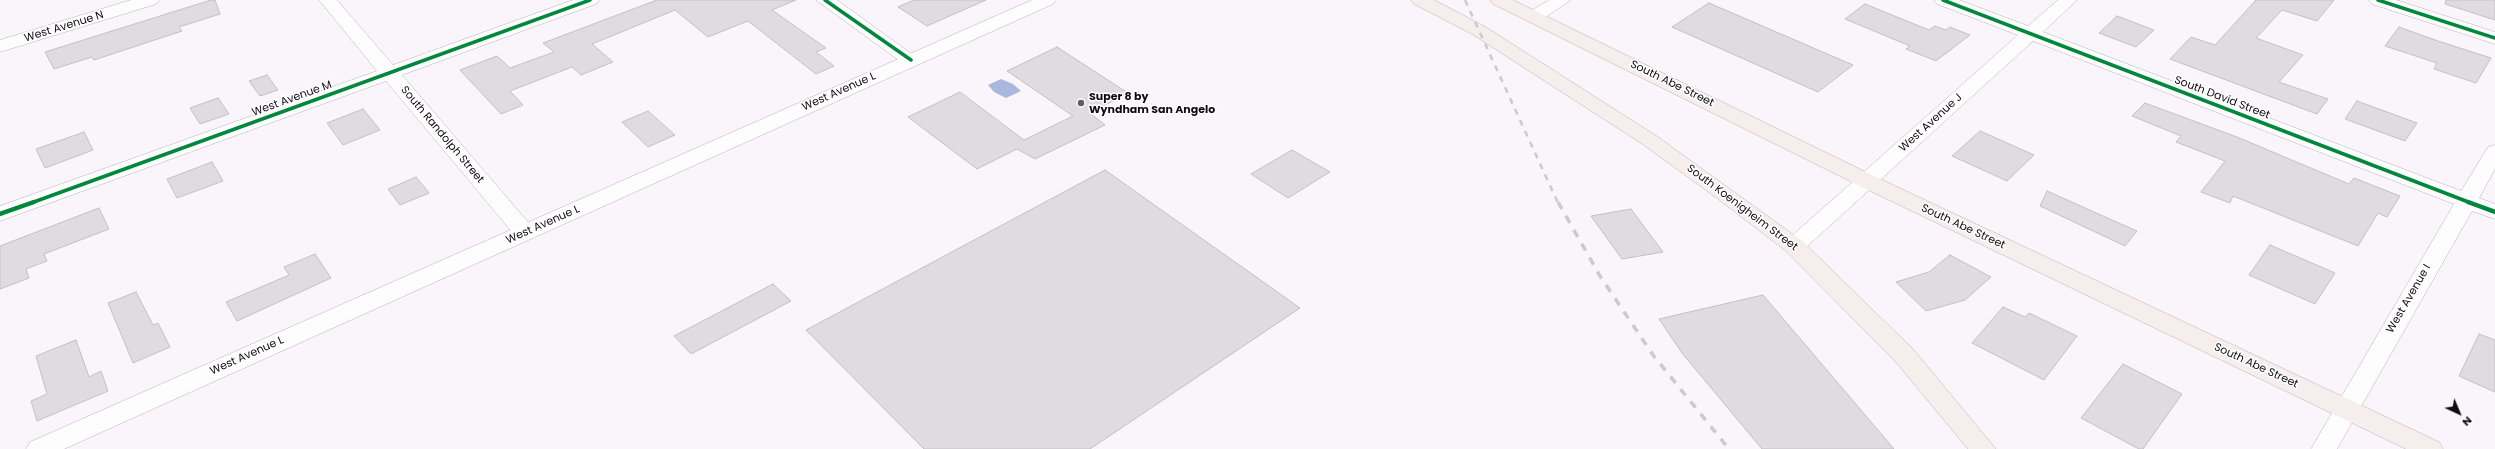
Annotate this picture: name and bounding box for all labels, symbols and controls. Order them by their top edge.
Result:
street label: West Avenue N [23,9,105,45]
street label: South Abe Street [1628,58,1716,110]
street label: West Avenue L [800,70,878,114]
street label: South David Street [2172,74,2272,122]
street label: West Avenue M [250,78,334,120]
street label: South Randolph Street [398,84,486,186]
place label: Super 8 by Wyndham San Angelo [1089,90,1215,116]
street label: West Avenue J [1897,91,1965,155]
marker: Super 8 by Wyndham San Angelo [1076,98,1086,108]
street label: South Koenigheim Street [1684,162,1800,254]
street label: South Abe Street [1919,202,2007,252]
street label: West Avenue L [504,203,582,247]
street label: West Avenue I [2384,262,2434,336]
street label: West Avenue L [208,334,286,378]
street label: South Abe Street [2212,341,2300,391]
north arrow [2439,393,2479,433]
text: N [2459,413,2476,430]

